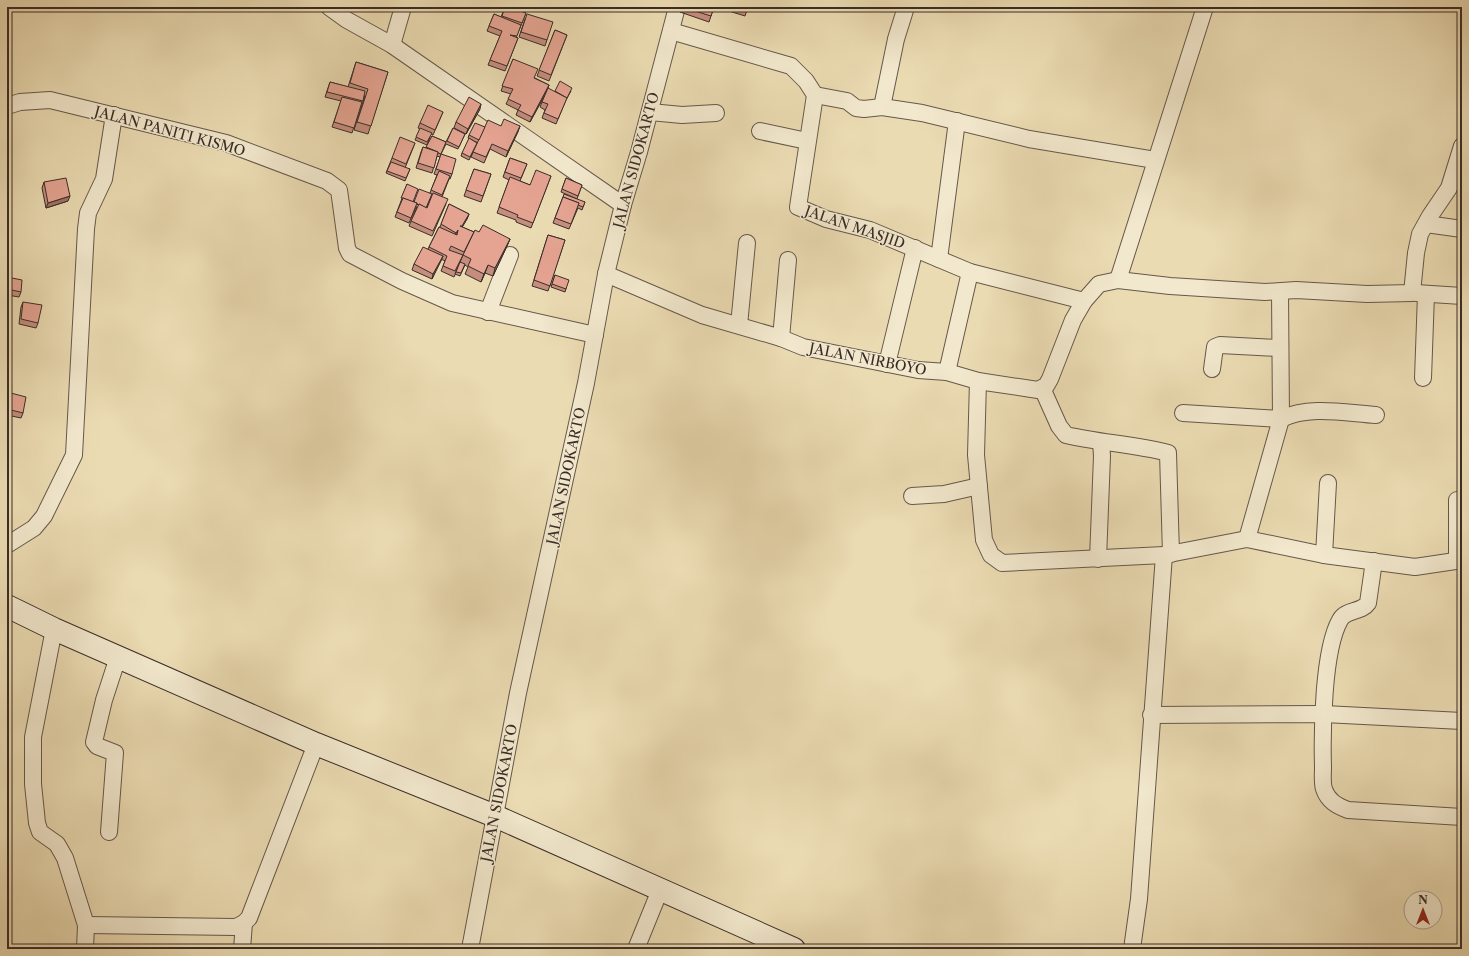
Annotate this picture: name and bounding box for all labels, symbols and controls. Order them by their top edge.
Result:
street label: JALAN SIDOKARTO [609,90,663,232]
street label: JALAN PANITI KISMO [91,102,247,160]
street label: JALAN MASJID [801,201,907,253]
street label: JALAN NIRBOYO [806,338,928,379]
street label: JALAN SIDOKARTO [542,406,589,548]
street label: JALAN SIDOKARTO [476,723,521,865]
north arrow [1403,890,1443,930]
text: N [1418,893,1428,907]

